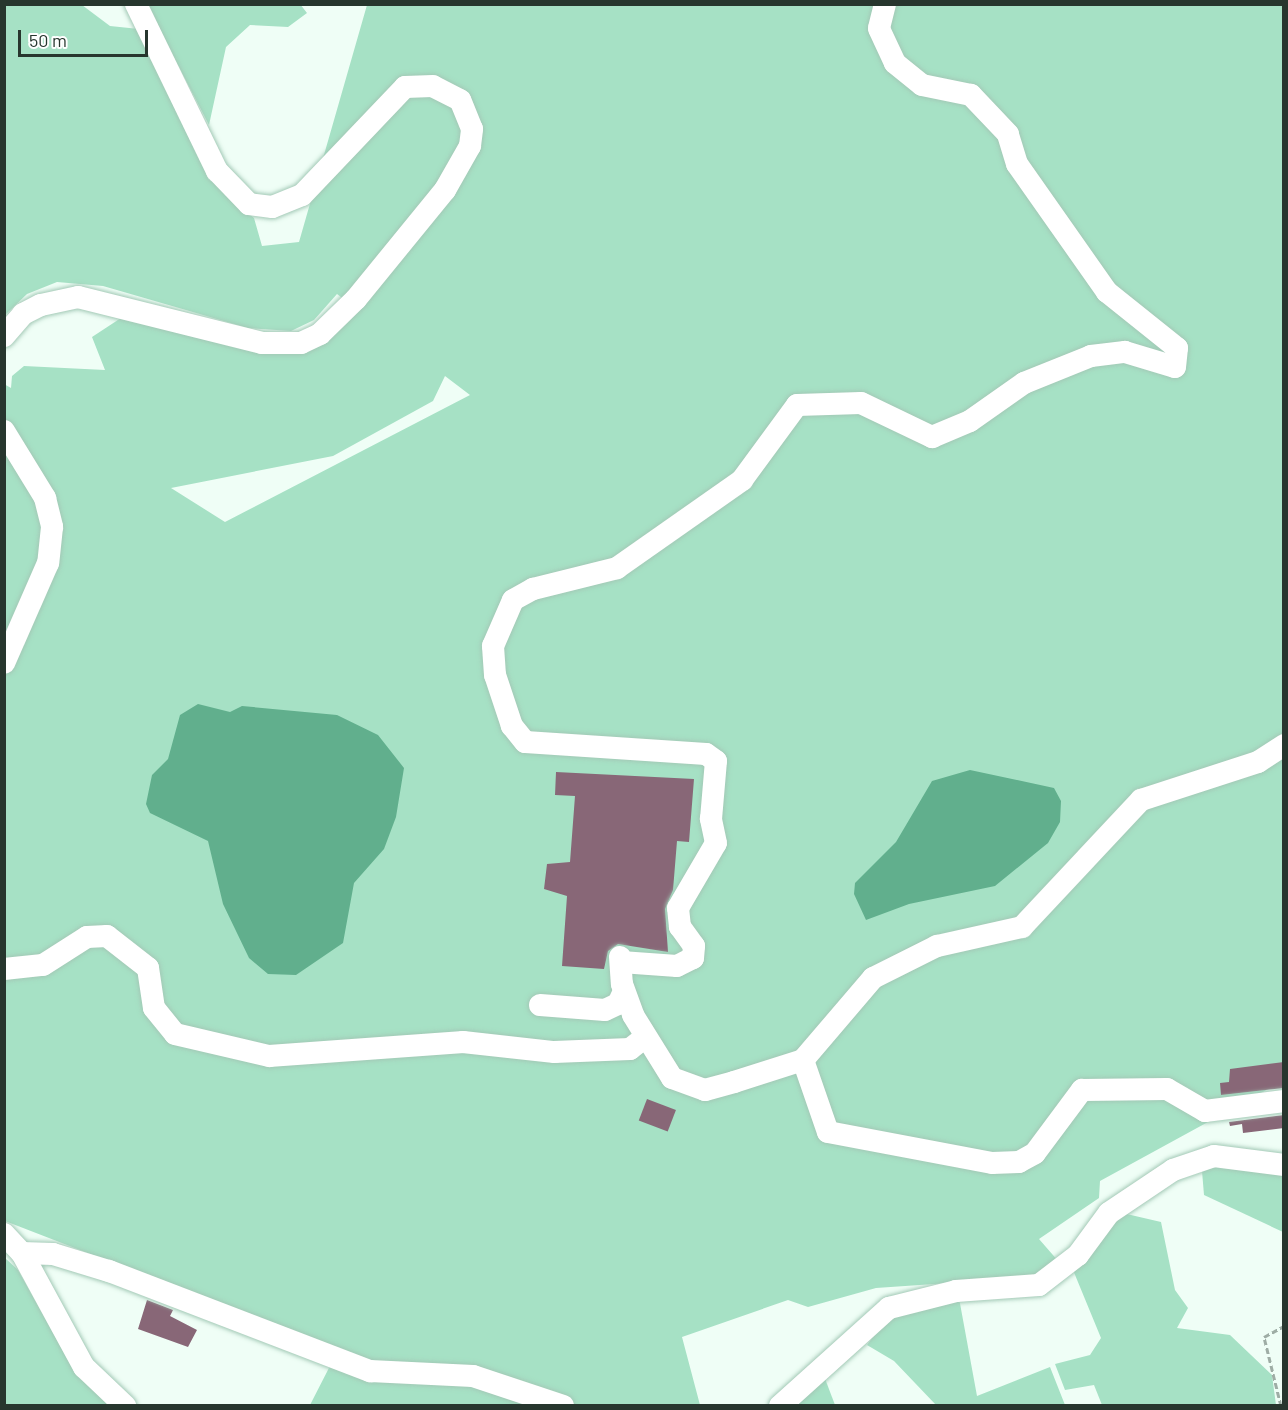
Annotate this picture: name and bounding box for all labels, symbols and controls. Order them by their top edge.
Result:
scale bar [21,18,152,56]
text: 50 m [29,29,67,51]

